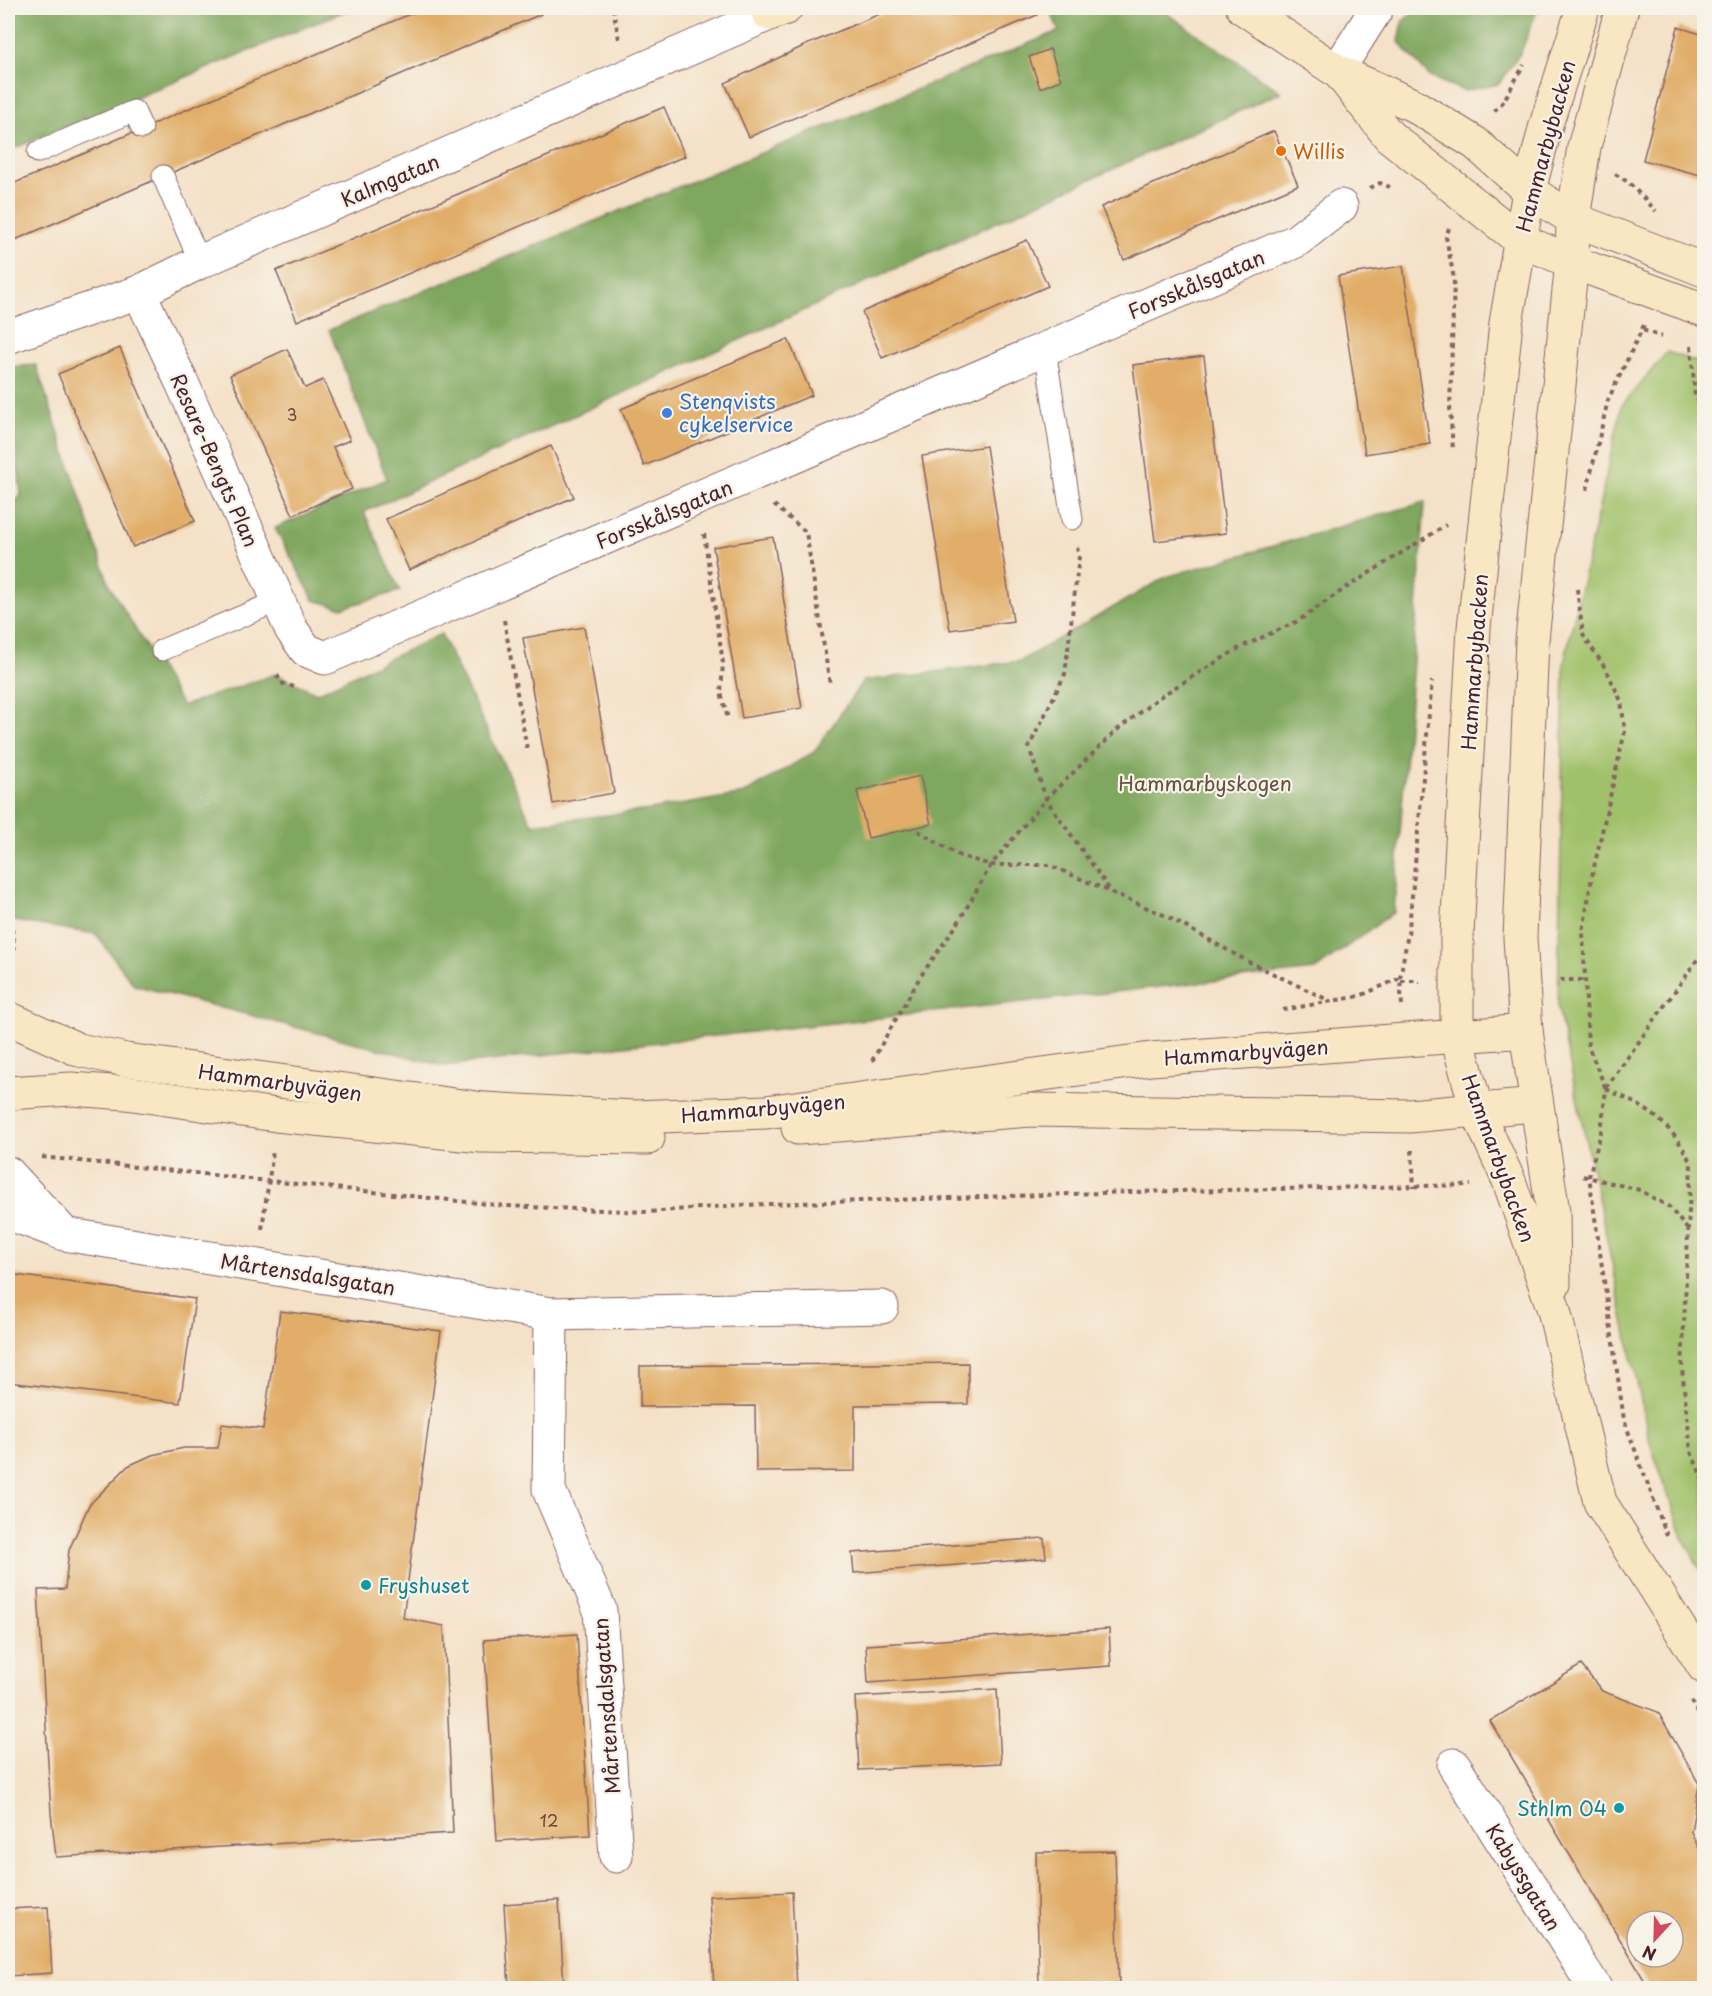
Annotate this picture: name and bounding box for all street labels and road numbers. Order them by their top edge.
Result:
street label: Hammarbybacken [1508,57,1582,235]
street label: Kalmgatan [336,146,444,214]
street label: Forsskålsgatan [1123,242,1269,326]
street label: Resare-Bengts Plan [163,368,267,552]
street label: Forsskålsgatan [591,472,737,556]
street label: Hammarbybacken [1453,573,1495,751]
street label: Hammarbyvägen [1163,1031,1329,1073]
street label: Hammarbyvägen [196,1056,364,1108]
street label: Hammarbybacken [1455,1070,1543,1246]
street label: Hammarbyvägen [679,1086,847,1130]
street label: Mårtensdalsgatan [218,1245,398,1303]
street label: Mårtensdalsgatan [585,1617,627,1795]
street label: Kabyssgatan [1479,1818,1569,1936]

